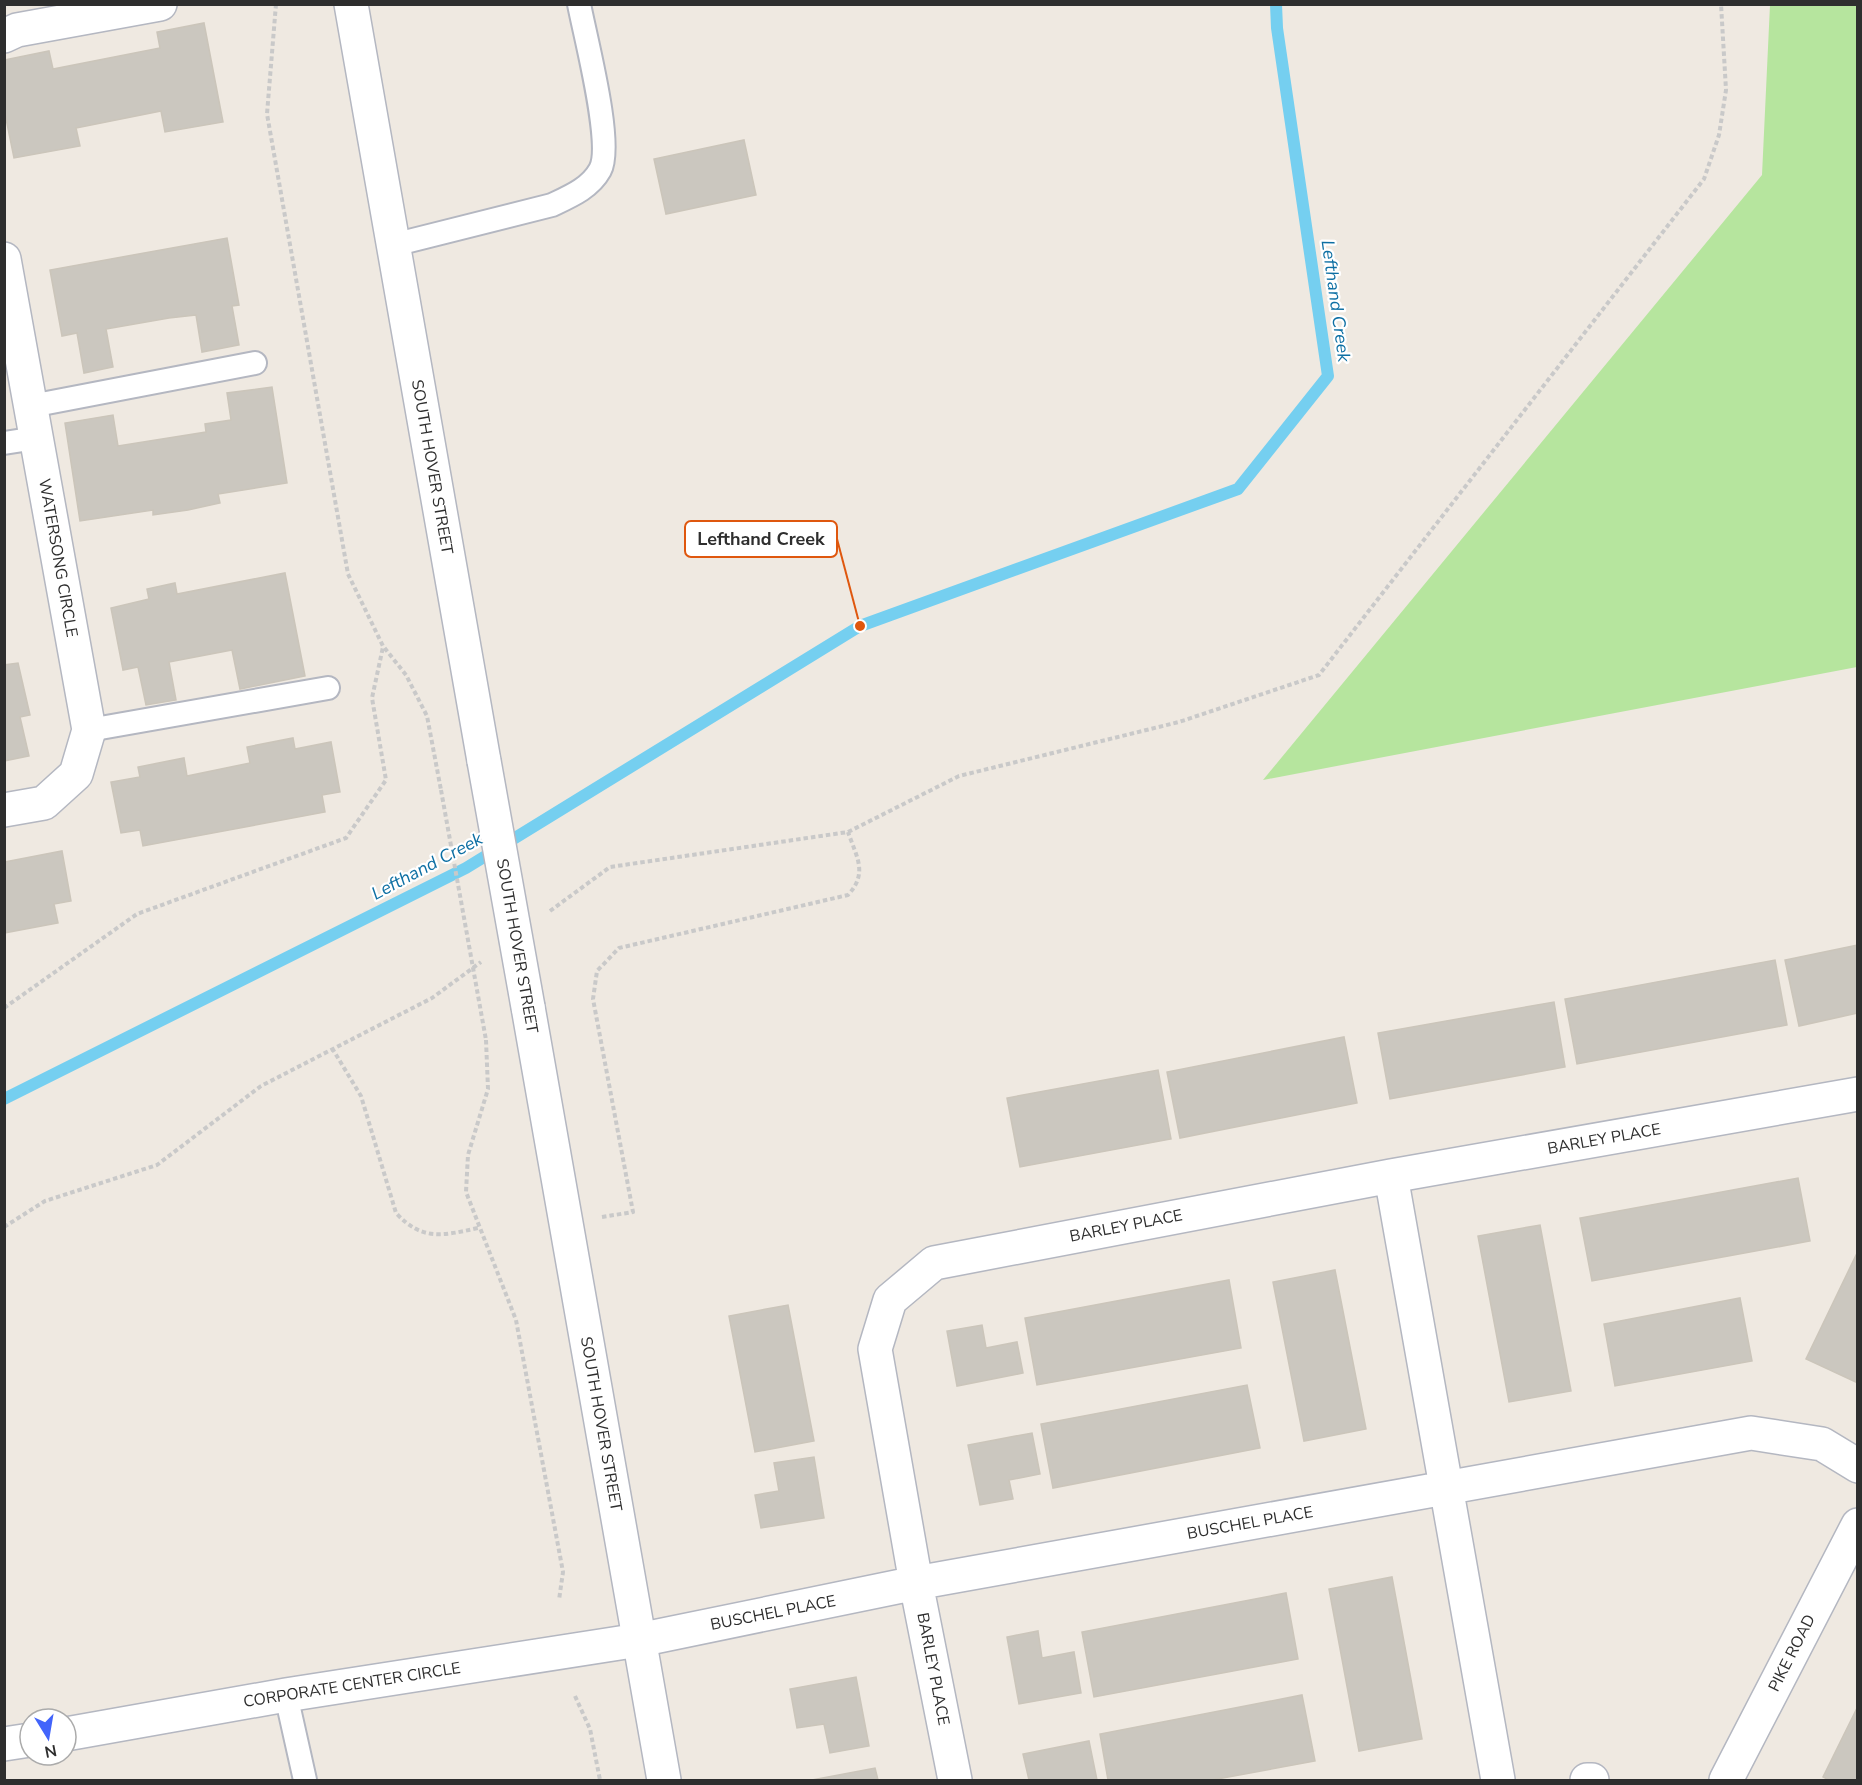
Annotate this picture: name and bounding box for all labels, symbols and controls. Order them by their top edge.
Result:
water label: Lefthand Creek [1316,239,1357,364]
street label: SOUTH HOVER STREET [406,378,458,556]
street label: WATERSONG CIRCLE [33,477,83,639]
callout: Lefthand Creek [685,521,837,557]
text: Lefthand Creek [697,527,825,551]
water label: Lefthand Creek [367,826,488,905]
street label: SOUTH HOVER STREET [491,857,543,1035]
street label: BARLEY PLACE [1546,1118,1662,1160]
street label: BARLEY PLACE [1068,1204,1184,1248]
street label: SOUTH HOVER STREET [575,1335,627,1513]
street label: BUSCHEL PLACE [1185,1501,1315,1545]
street label: BUSCHEL PLACE [708,1590,838,1636]
street label: BARLEY PLACE [911,1611,955,1727]
street label: PIKE ROAD [1763,1611,1821,1695]
street label: CORPORATE CENTER CIRCLE [242,1657,462,1713]
north arrow [18,1707,78,1767]
text: N [43,1739,59,1763]

